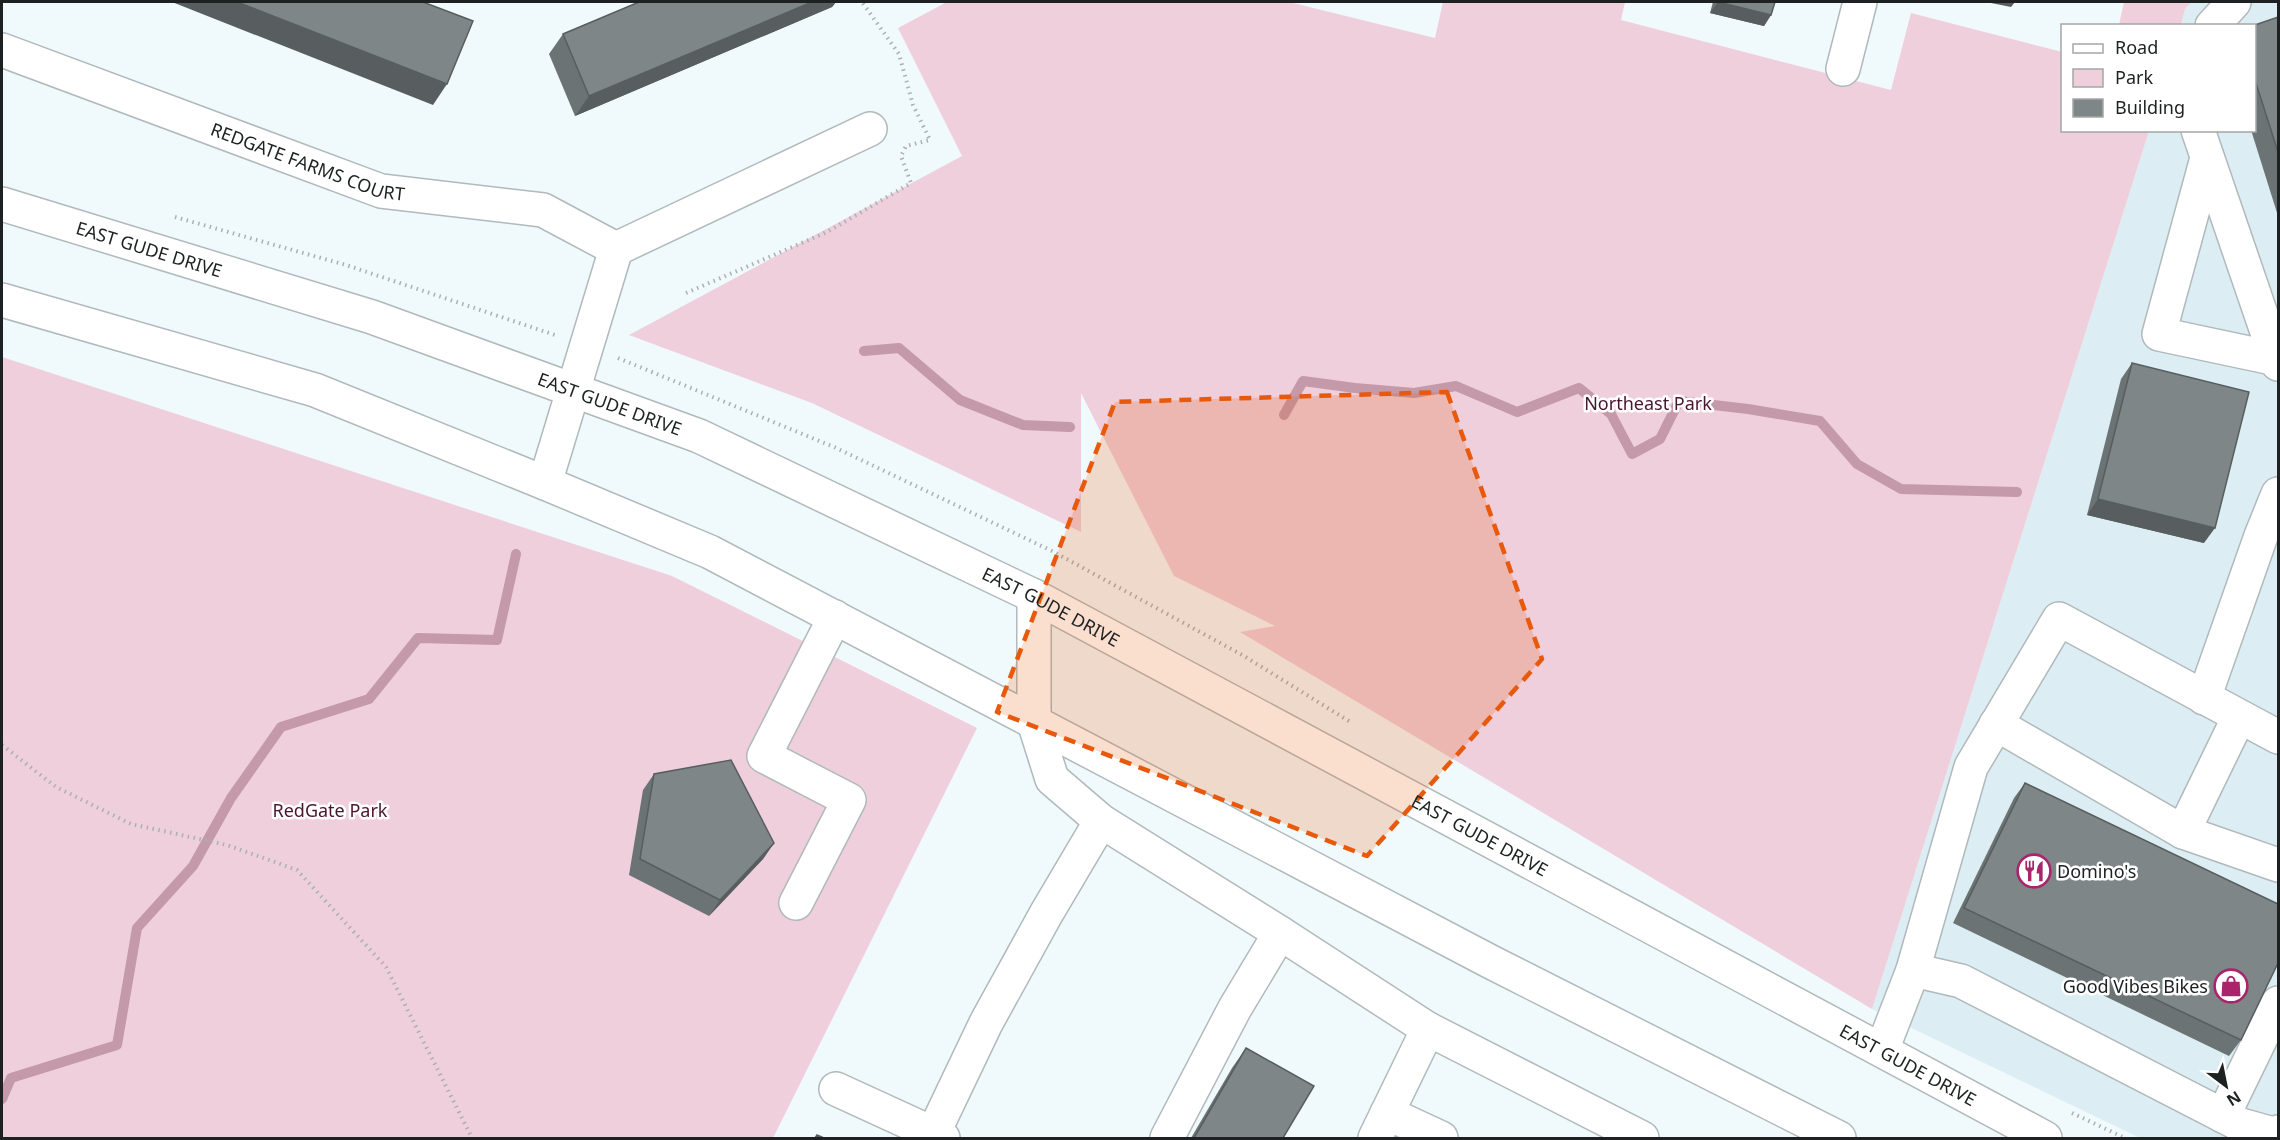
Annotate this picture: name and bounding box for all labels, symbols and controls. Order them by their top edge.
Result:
legend [2061,24,2256,132]
text: Road [2115,35,2158,59]
text: Park [2115,65,2153,89]
text: Building [2115,95,2185,119]
street label: REDGATE FARMS COURT [208,117,406,206]
street label: EAST GUDE DRIVE [73,215,225,283]
street label: EAST GUDE DRIVE [535,366,685,441]
park label: Northeast Park [1584,391,1712,415]
street label: EAST GUDE DRIVE [978,561,1124,652]
street label: EAST GUDE DRIVE [1407,789,1552,881]
park label: RedGate Park [273,798,388,822]
restaurant icon: Domino's [2016,853,2052,889]
place label: Domino's [2057,859,2136,883]
shop icon: Good Vibes Bikes [2213,968,2249,1004]
place label: Good Vibes Bikes [2063,974,2208,998]
street label: EAST GUDE DRIVE [1836,1018,1981,1111]
north arrow [2196,1056,2256,1116]
text: N [2223,1086,2245,1111]

